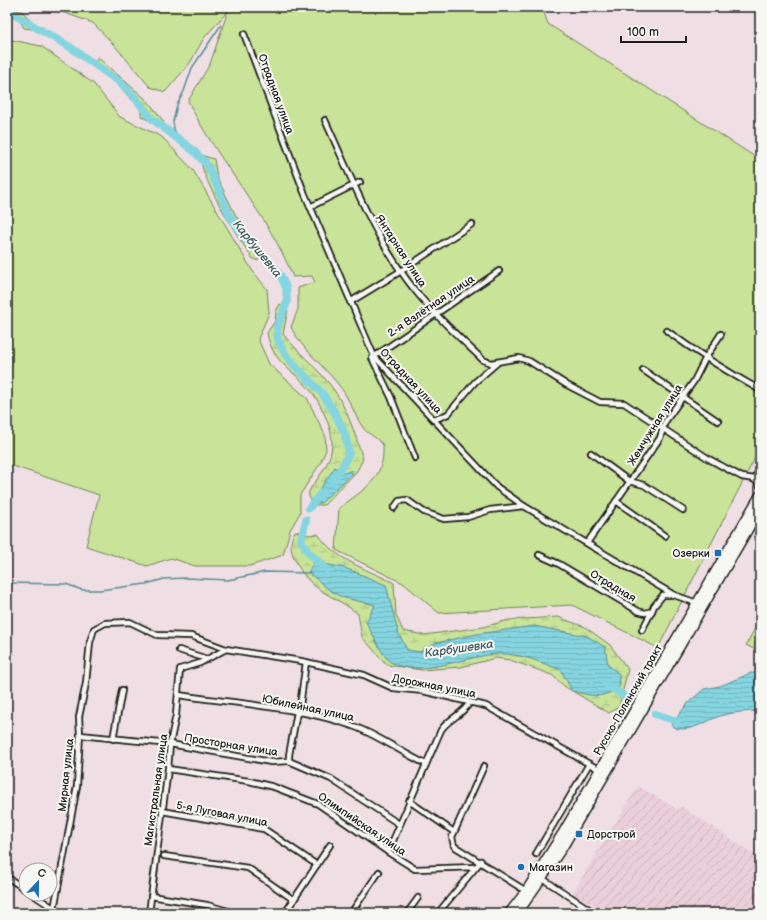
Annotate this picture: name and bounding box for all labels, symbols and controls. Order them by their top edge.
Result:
scale bar [621,18,686,44]
text: 100 m [627,25,659,40]
street label: Отрадная улица [255,52,297,136]
street label: Янтарная улица [373,212,430,290]
water label: Карбушевка [229,217,285,281]
street label: 2-я Взлётная улица [385,272,477,340]
street label: Отрадная улица [377,346,445,417]
street label: Жемчужная улица [625,381,686,468]
place label: Озерки [672,547,710,560]
marker: Озерки [713,548,723,558]
street label: Отрадная [588,567,638,605]
water label: Карбушевка [424,637,494,661]
street label: Русско-Полянский тракт [591,642,665,758]
street label: Дорожная улица [391,671,478,701]
street label: Юбилейная улица [261,692,356,724]
street label: Просторная улица [183,731,279,759]
street label: Магистральная улица [142,733,170,847]
street label: Мирная улица [56,737,76,812]
street label: Олимпийская улица [315,790,409,859]
street label: 5-я Луговая улица [175,799,269,829]
place label: Дорстрой [587,828,635,841]
marker: Дорстрой [574,829,584,839]
place label: Магазин [529,861,573,874]
north arrow [18,862,58,902]
marker: Магазин [516,862,526,872]
text: С [36,866,48,881]

